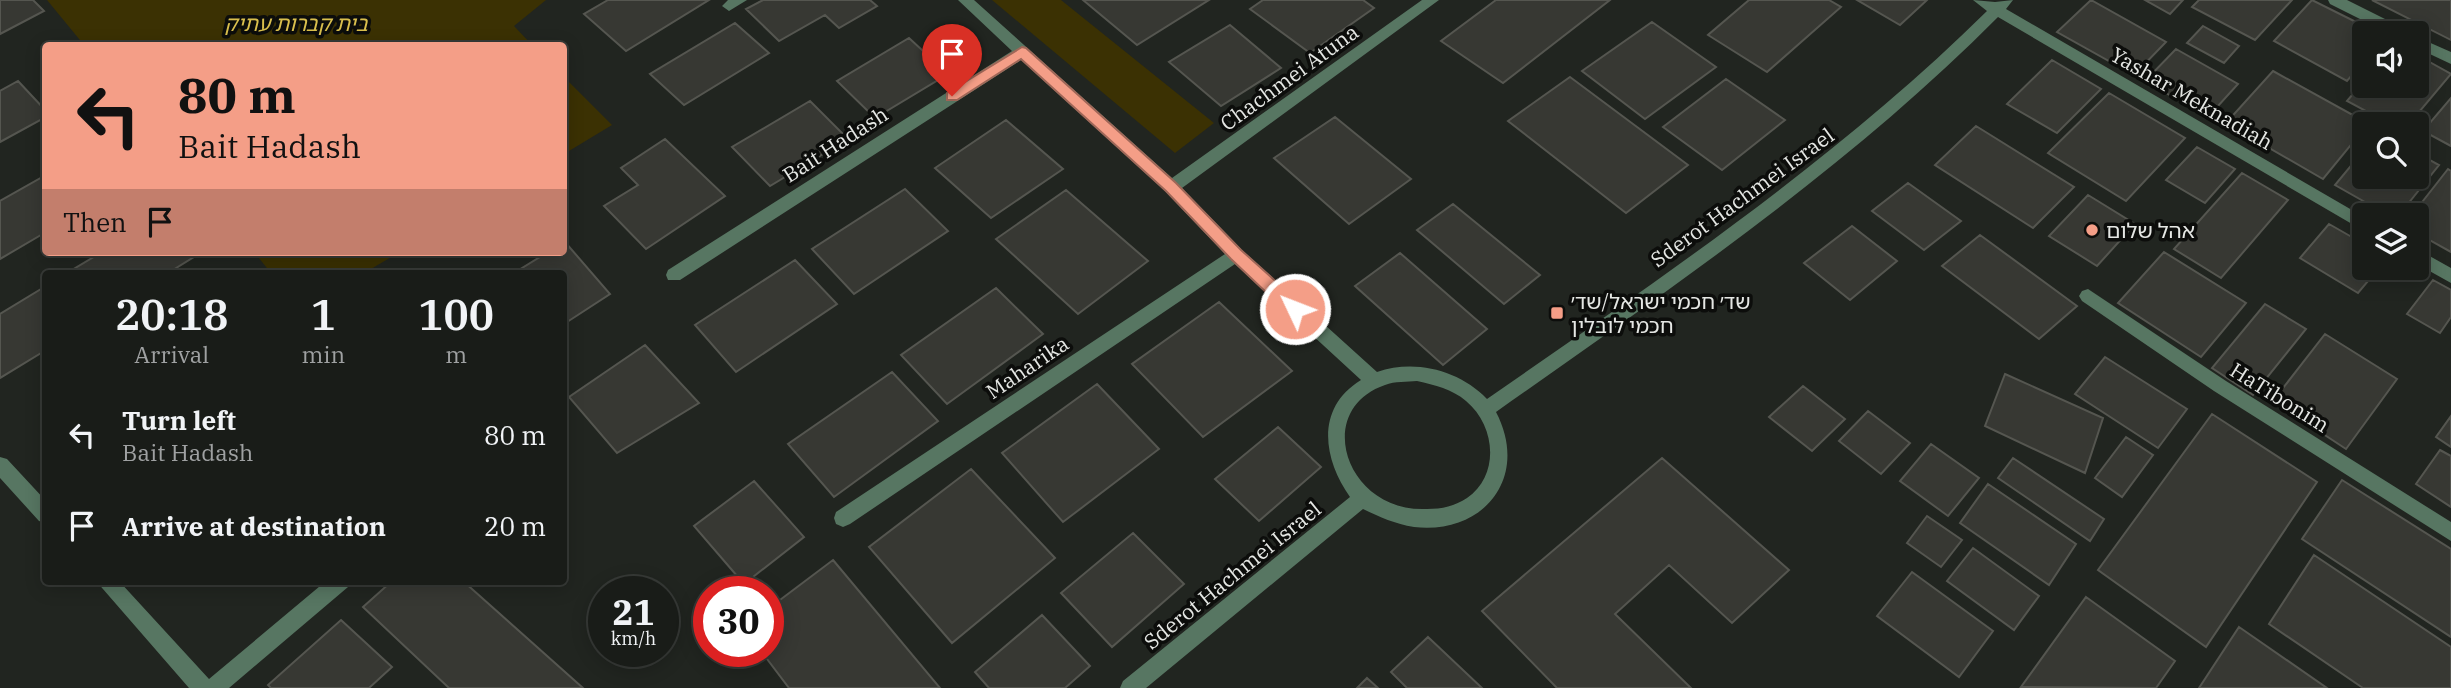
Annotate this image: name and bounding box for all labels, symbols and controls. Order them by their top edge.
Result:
park label: בית קברות עתיק [224,9,369,37]
street label: Chachmei Atuna [1214,17,1364,137]
map controls [2352,21,2429,280]
button: sound [2352,21,2429,98]
pin [922,24,982,96]
icon: arrive [933,35,971,73]
street label: Yashar Meknadiah [2106,40,2278,156]
text: 80 m [178,63,296,126]
icon: left [63,70,154,161]
street label: Bait Hadash [777,100,893,188]
button: search [2352,112,2429,189]
street label: Sderot Hachmei Israel [1645,121,1839,273]
text: Bait Hadash [178,125,361,167]
icon: arrive [141,203,179,241]
button: layers [2352,203,2429,280]
text: Then [63,205,127,239]
place label: אהל שלום [2106,216,2195,244]
marker: אהל שלום [2084,222,2100,238]
position arrow [1258,272,1332,346]
text: 20:18 [115,287,228,342]
text: 1 [311,287,336,342]
text: 100 [418,287,494,342]
place label: שד׳ חכמי ישראל/שד׳ חכמי לובלין [1571,287,1751,339]
marker: שד׳ חכמי ישראל/שד׳ חכמי לובלין [1549,305,1565,321]
street label: Maharika [980,329,1074,405]
text: Arrival [134,339,209,369]
text: min [301,339,345,369]
text: m [445,339,467,369]
street label: HaTibonim [2225,355,2335,439]
text: Turn left [122,403,236,437]
icon: left [63,416,101,454]
text: 80 m [484,418,546,452]
text: Bait Hadash [122,437,253,467]
street label: Sderot Hachmei Israel [1138,495,1326,655]
icon: arrive [63,507,101,545]
text: Arrive at destination [122,509,386,543]
text: 20 m [484,509,546,543]
speed limit sign: 30 [693,576,784,667]
text: 21 [612,589,655,635]
text: km/h [611,627,656,650]

